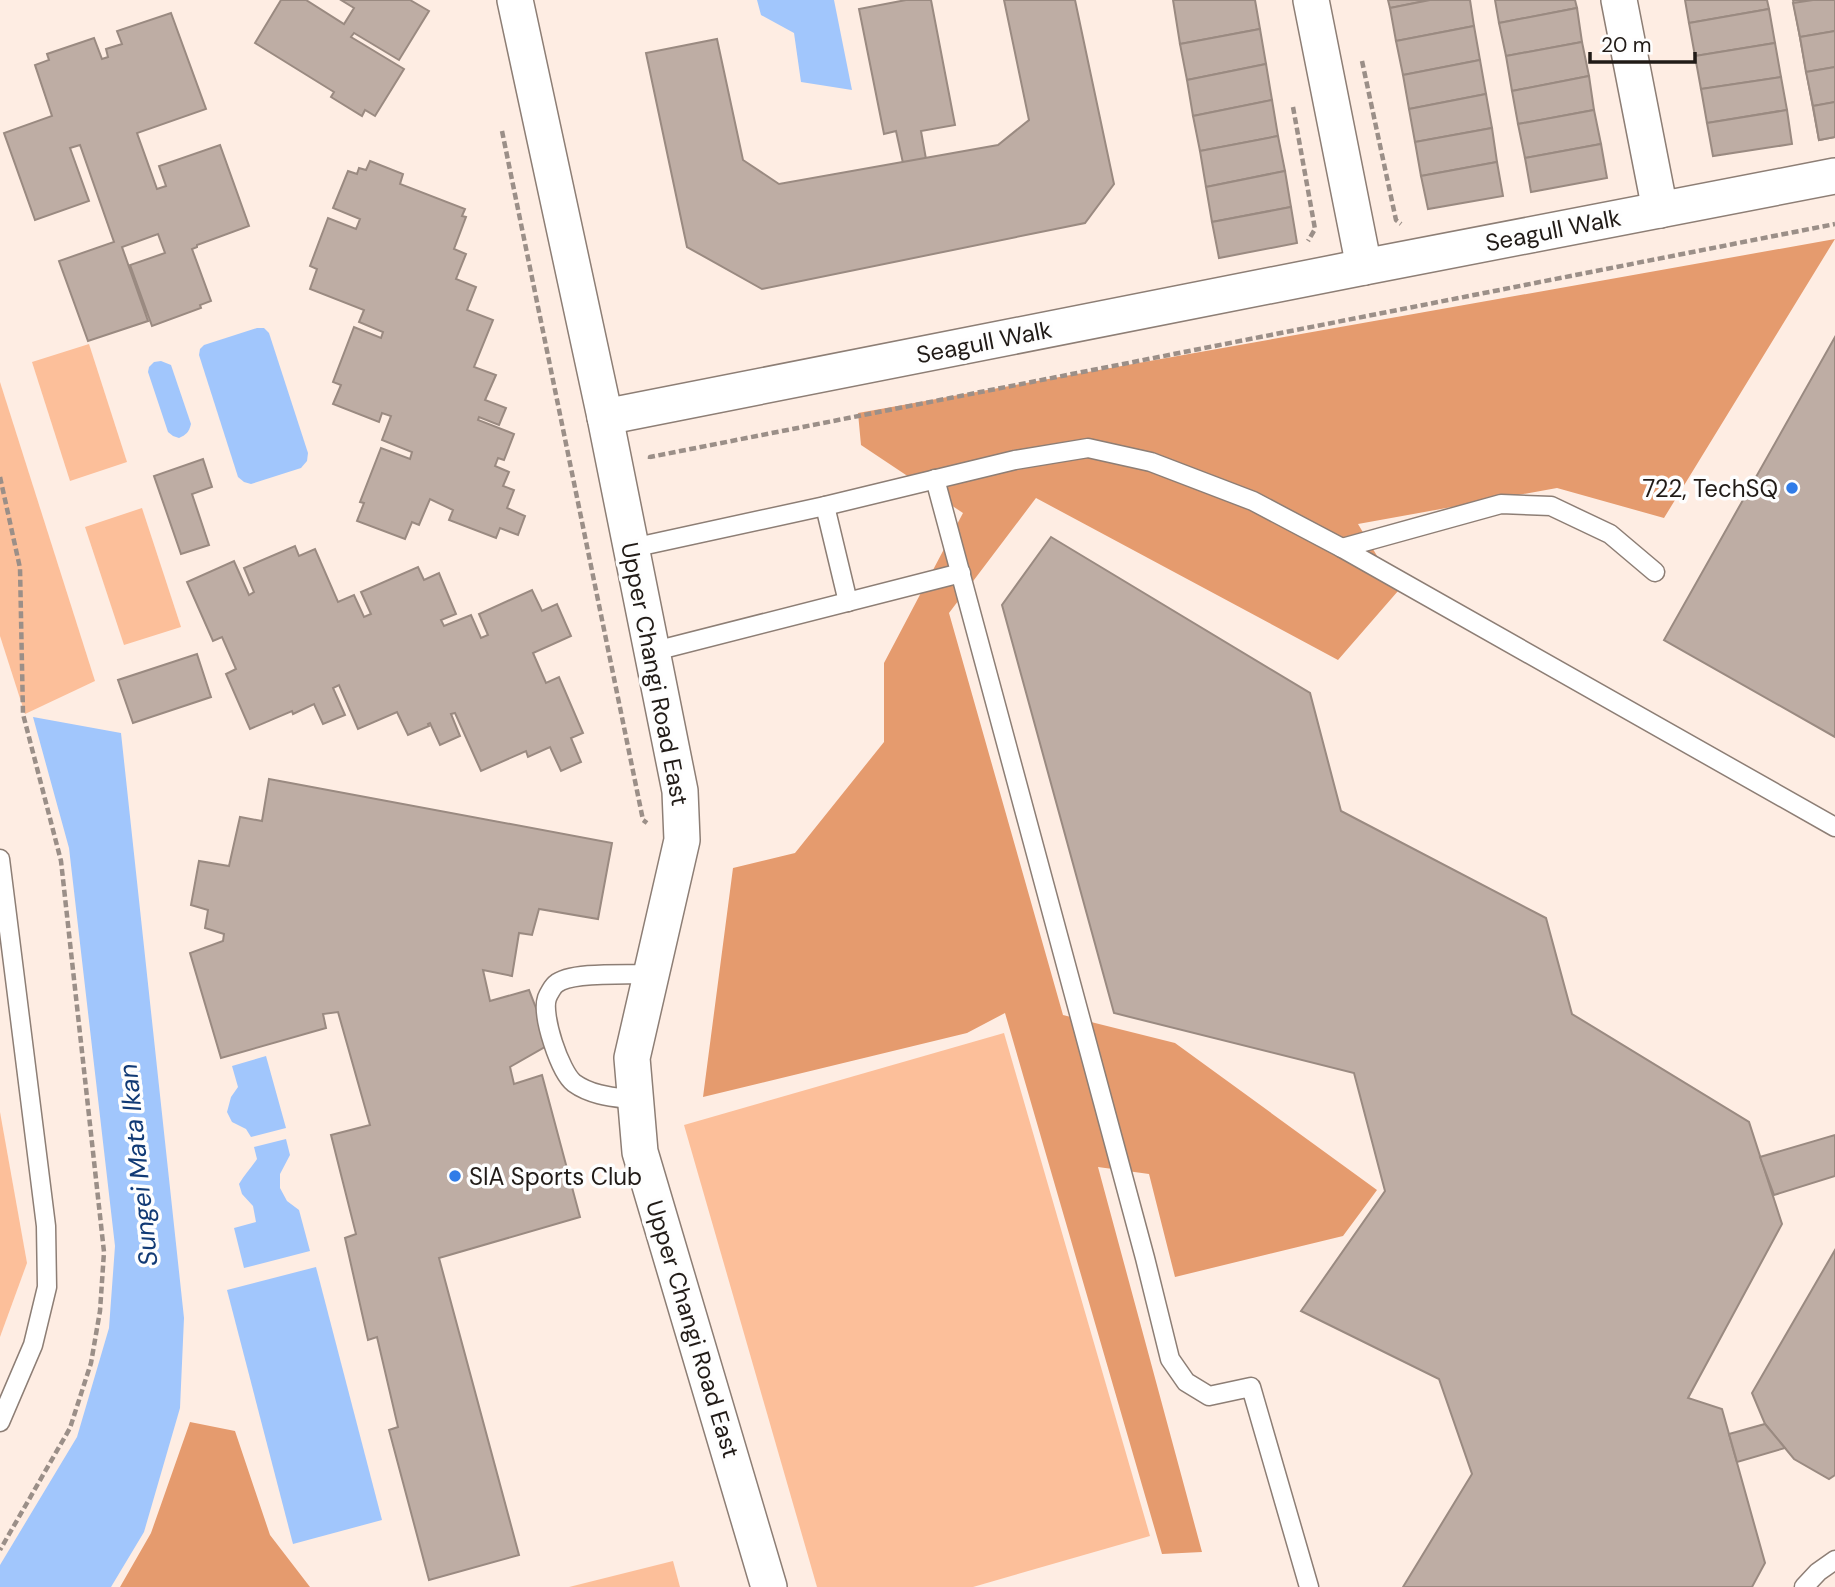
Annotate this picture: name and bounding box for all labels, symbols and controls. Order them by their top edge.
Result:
scale bar [1590,21,1695,65]
text: 20 m [1601,31,1652,59]
street label: Seagull Walk [1483,202,1623,258]
street label: Seagull Walk [914,314,1054,370]
place label: 722, TechSQ [1642,473,1778,504]
marker: 722, TechSQ [1784,480,1800,496]
street label: Upper Changi Road East [614,540,696,808]
water label: Sungei Mata Ikan [110,1062,166,1268]
place label: SIA Sports Club [469,1161,642,1192]
marker: SIA Sports Club [447,1168,463,1184]
street label: Upper Changi Road East [639,1196,747,1462]

